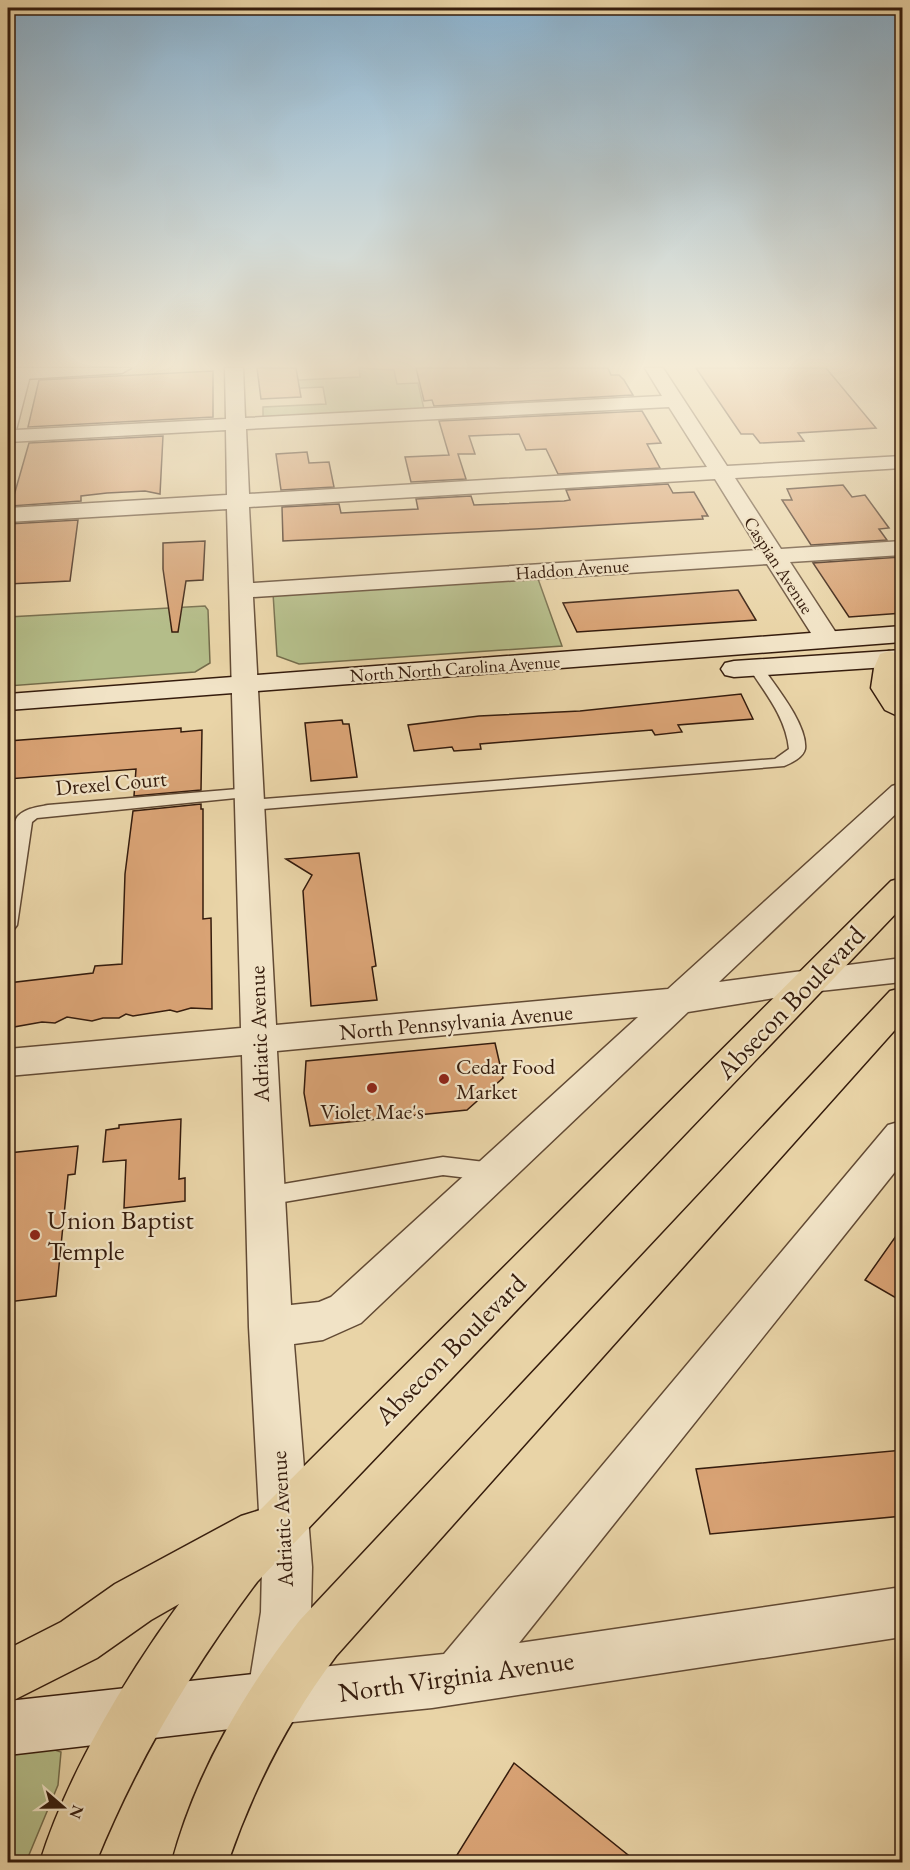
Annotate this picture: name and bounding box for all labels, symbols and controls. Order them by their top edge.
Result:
street label: Caspian Avenue [739,512,819,618]
street label: Haddon Avenue [515,554,629,584]
street label: North North Carolina Avenue [349,649,561,687]
street label: Drexel Court [54,764,168,802]
street label: Absecon Boulevard [707,918,872,1087]
street label: Adriatic Avenue [242,965,276,1104]
street label: North Pennsylvania Avenue [338,997,574,1047]
place label: Cedar Food Market [456,1052,556,1106]
marker: Cedar Food Market [437,1072,451,1086]
marker: Violet Mae's [365,1081,379,1095]
place label: Violet Mae's [320,1097,424,1126]
place label: Union Baptist Temple [47,1202,194,1268]
marker: Union Baptist Temple [28,1228,42,1242]
street label: Absecon Boulevard [366,1266,533,1433]
street label: Adriatic Avenue [264,1450,300,1589]
street label: North Virginia Avenue [336,1642,576,1710]
north arrow [33,1777,93,1837]
text: N [65,1802,89,1822]

